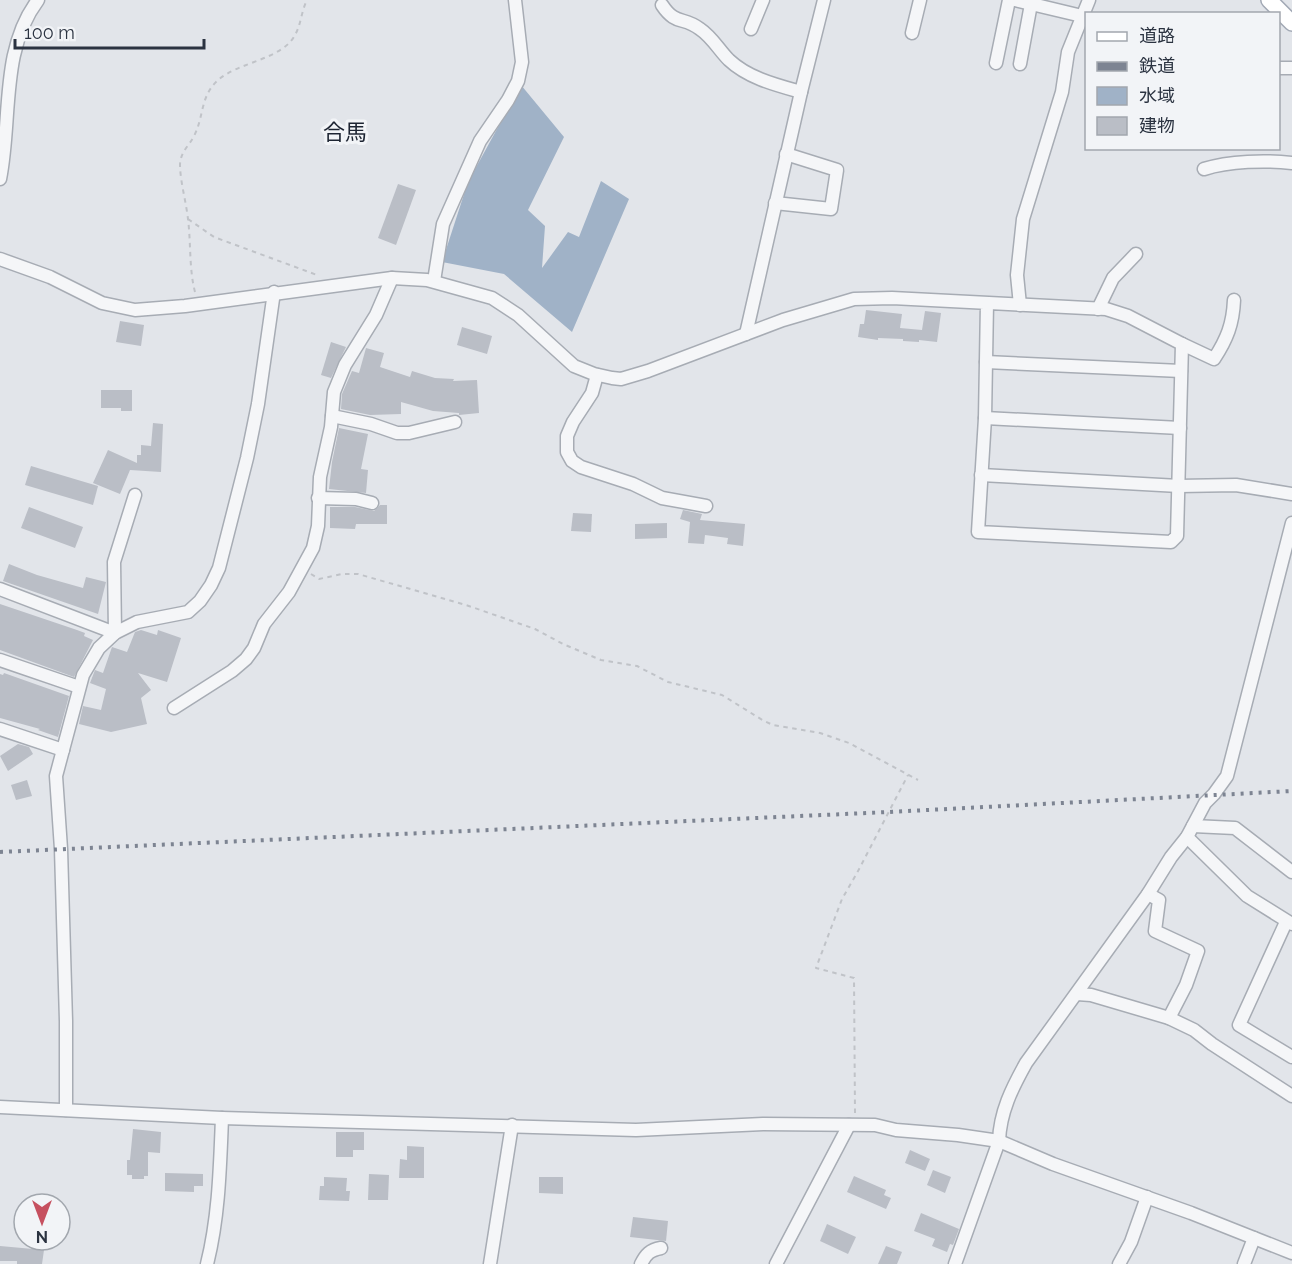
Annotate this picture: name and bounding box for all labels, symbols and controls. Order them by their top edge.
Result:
scale bar [15,12,204,50]
legend [1085,12,1280,150]
text: 100 m [24,22,75,43]
text: 道路 [1139,25,1175,46]
text: 鉄道 [1139,55,1175,76]
text: 水域 [1139,85,1175,106]
text: 建物 [1139,115,1175,136]
district label: 合馬 [323,119,367,145]
north arrow [12,1192,72,1252]
text: N [36,1227,48,1246]

